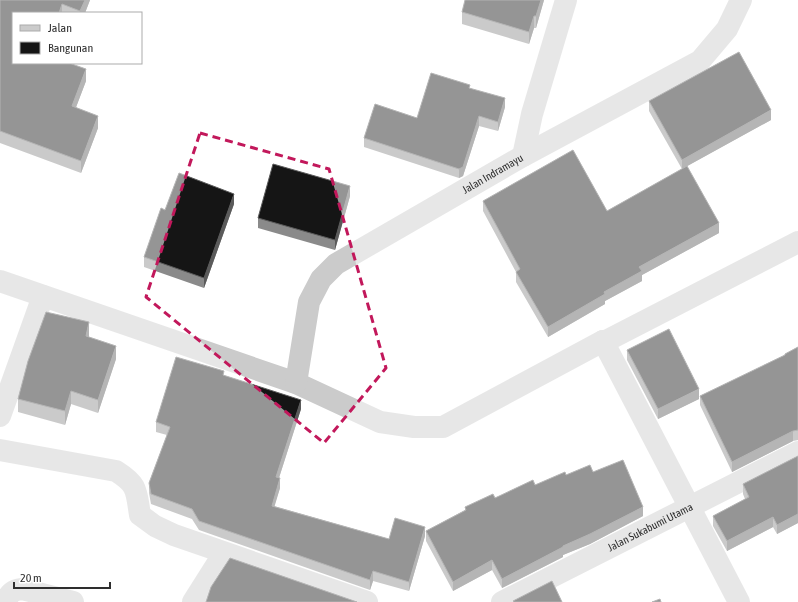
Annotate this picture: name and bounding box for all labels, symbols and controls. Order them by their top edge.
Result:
legend [12,12,142,64]
text: Jalan [48,21,72,35]
text: Bangunan [48,41,93,55]
street label: Jalan Indramayu [460,151,525,196]
street label: Jalan Sukabumi Utama [606,500,695,554]
scale bar [14,564,110,590]
text: 20 m [20,571,42,585]

